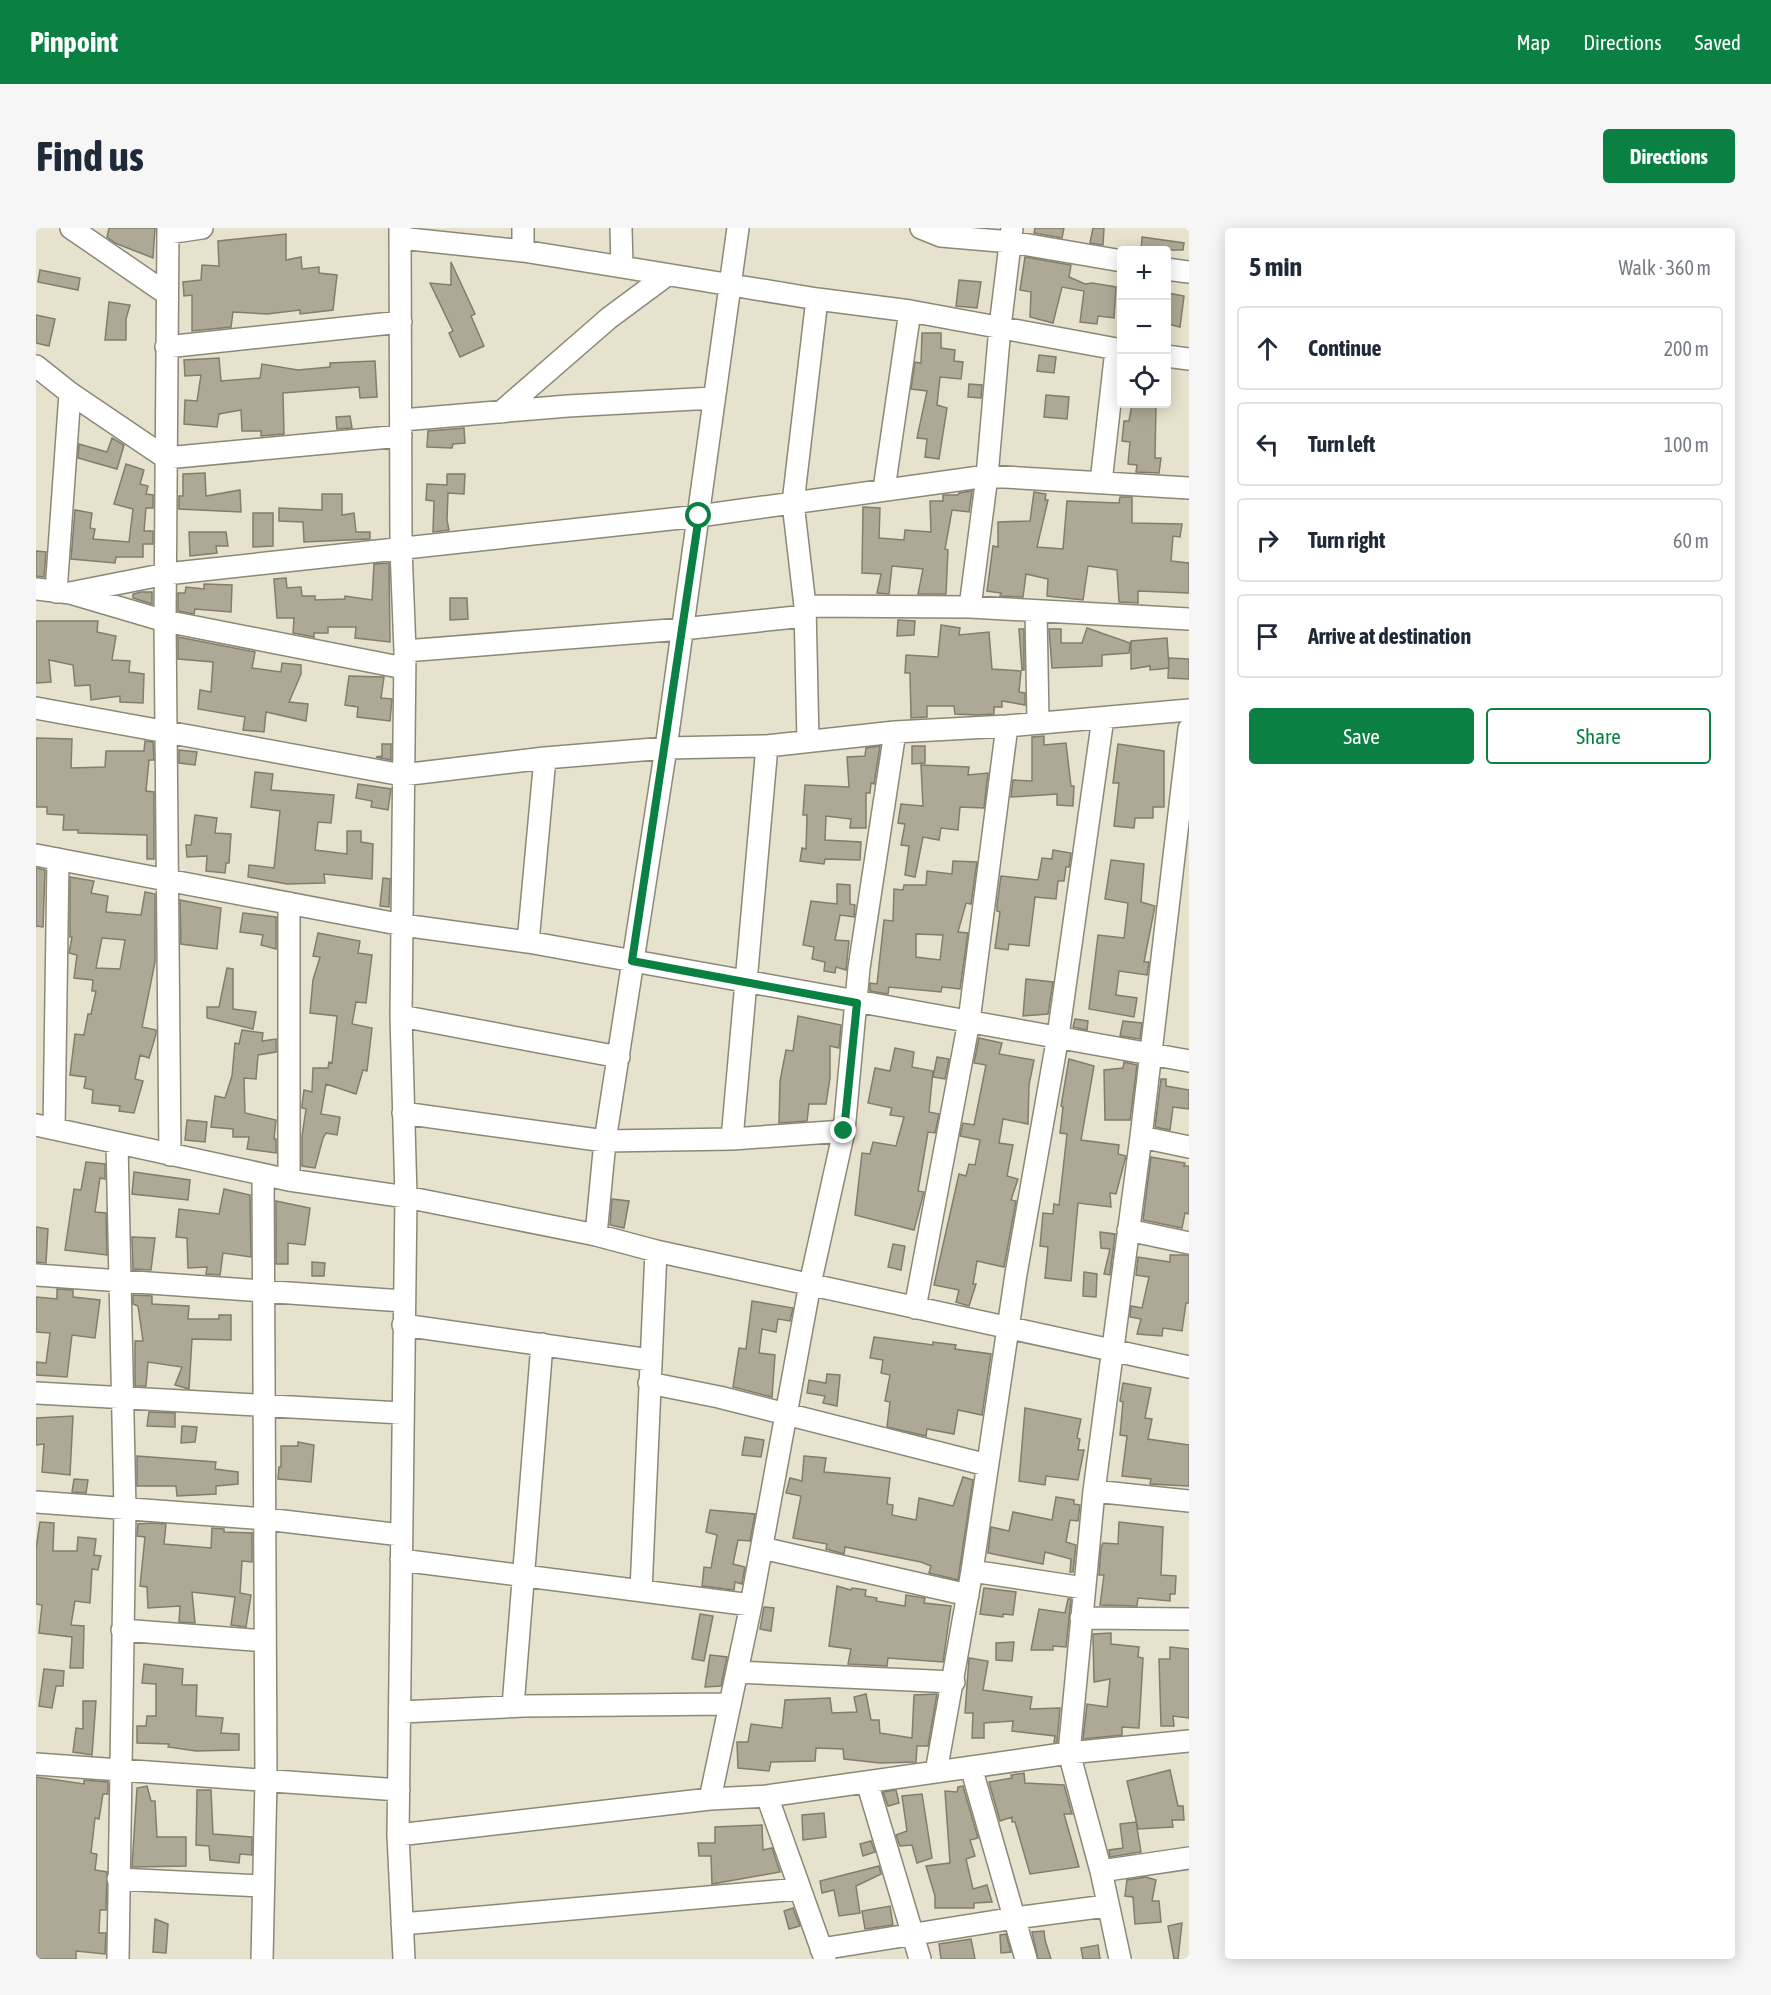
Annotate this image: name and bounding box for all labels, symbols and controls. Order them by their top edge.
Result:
text: Pinpoint [30,26,118,58]
text: Map [1516,30,1550,54]
text: Directions [1583,30,1662,54]
text: Saved [1695,30,1741,54]
button: Directions [1603,129,1735,183]
text: Find us [36,132,144,180]
map controls [1117,246,1171,408]
button: + [1117,246,1171,300]
text: 5 min [1249,252,1302,282]
text: Walk · 360 m [1619,256,1711,279]
button: − [1117,300,1171,354]
icon: ahead [1251,332,1284,365]
text: Continue [1308,335,1382,361]
text: 200 m [1664,337,1709,360]
button: locate [1117,354,1171,408]
icon: left [1251,428,1284,461]
text: Turn left [1308,431,1375,457]
text: 100 m [1664,433,1709,456]
route start [685,502,711,528]
icon: right [1251,524,1284,557]
text: Turn right [1308,527,1385,553]
text: 60 m [1673,529,1709,552]
icon: arrive [1251,620,1284,653]
text: Arrive at destination [1308,623,1471,649]
button: Save [1249,708,1474,764]
button: Share [1486,708,1711,764]
route end [830,1117,856,1143]

